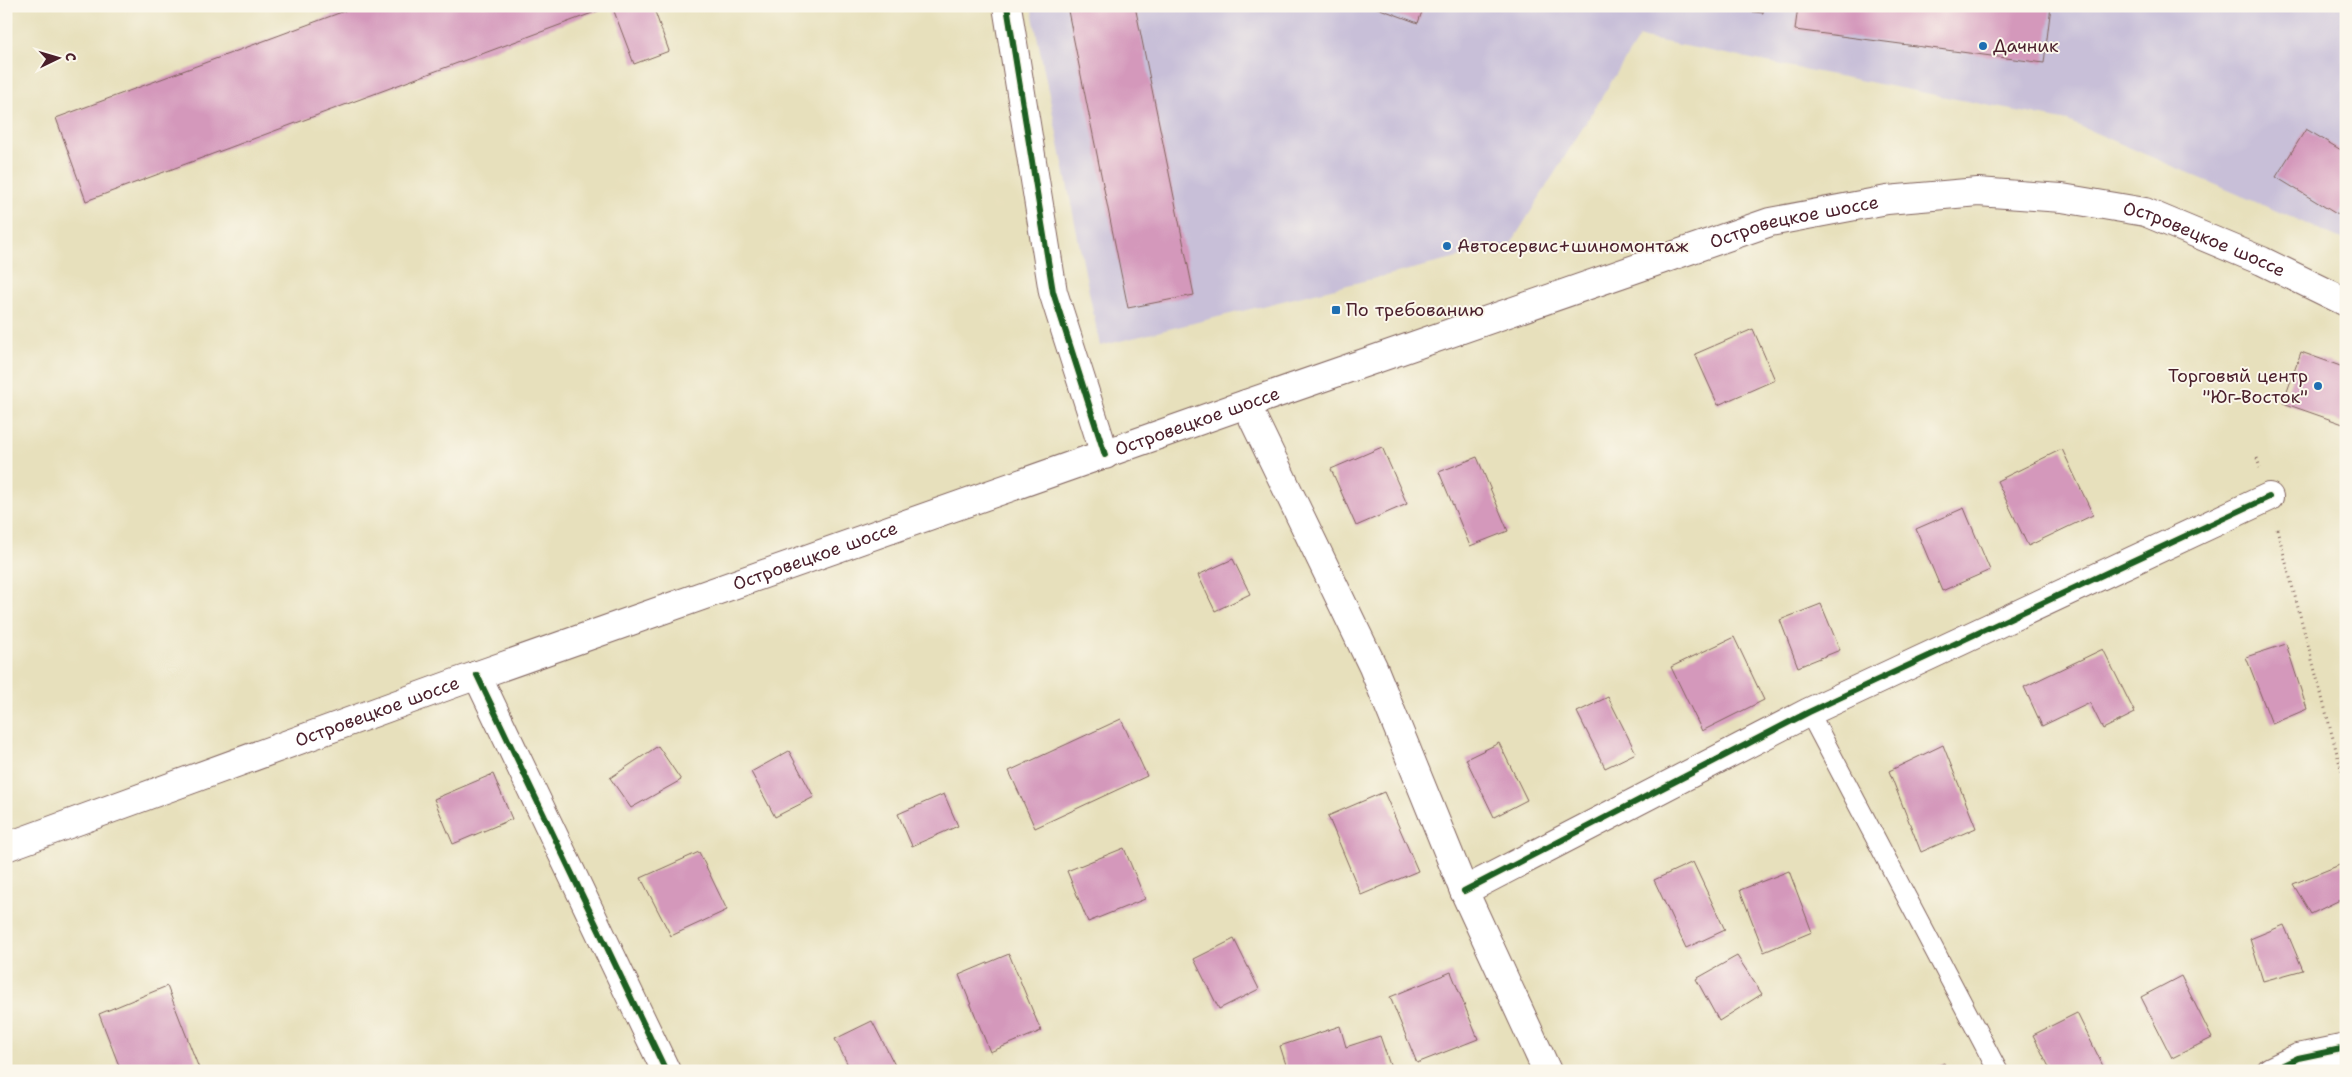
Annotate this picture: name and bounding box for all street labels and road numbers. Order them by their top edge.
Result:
street label: Островецкое шоссе [1706,190,1881,254]
street label: Островецкое шоссе [2121,197,2289,283]
street label: Островецкое шоссе [1111,381,1283,461]
street label: Островецкое шоссе [729,516,901,596]
street label: Островецкое шоссе [291,671,463,753]

